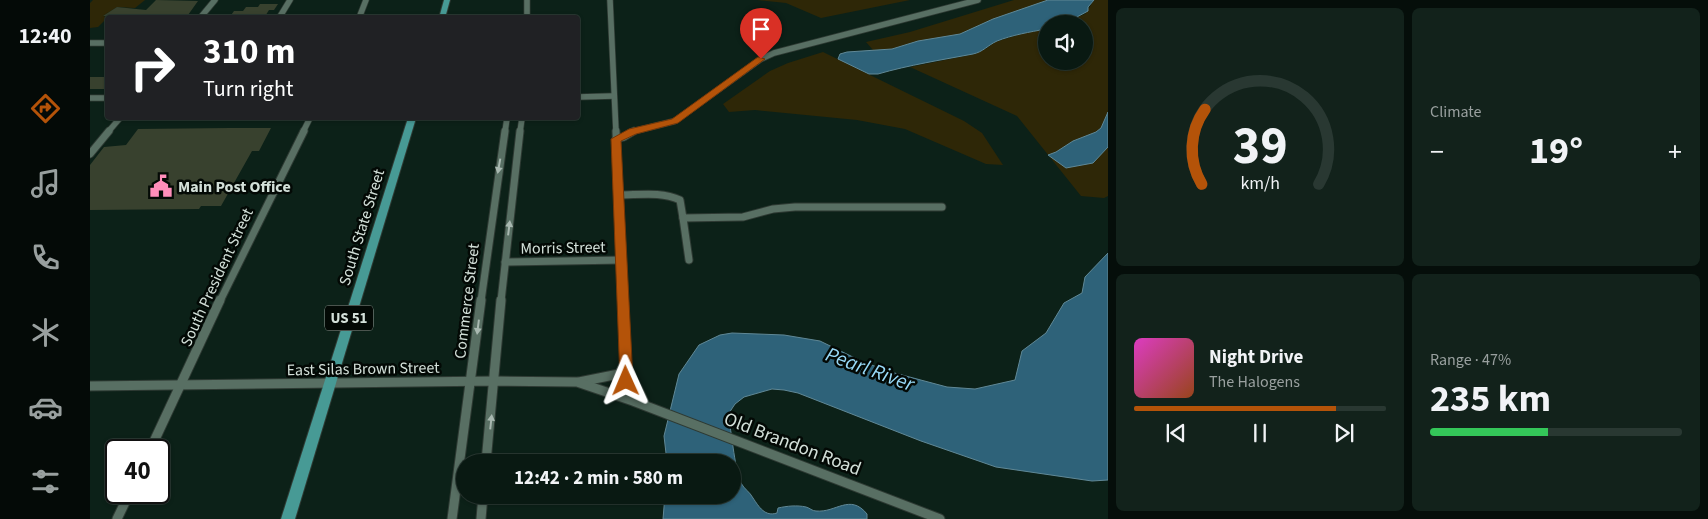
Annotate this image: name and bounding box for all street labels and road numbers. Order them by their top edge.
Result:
street label: South State Street [334,166,390,288]
street label: South President Street [175,204,259,350]
street label: Morris Street [520,236,606,260]
street label: Commerce Street [449,242,485,360]
road number: US 51 [325,306,373,330]
street label: East Silas Brown Street [286,357,440,381]
street label: Old Brandon Road [720,406,865,483]

